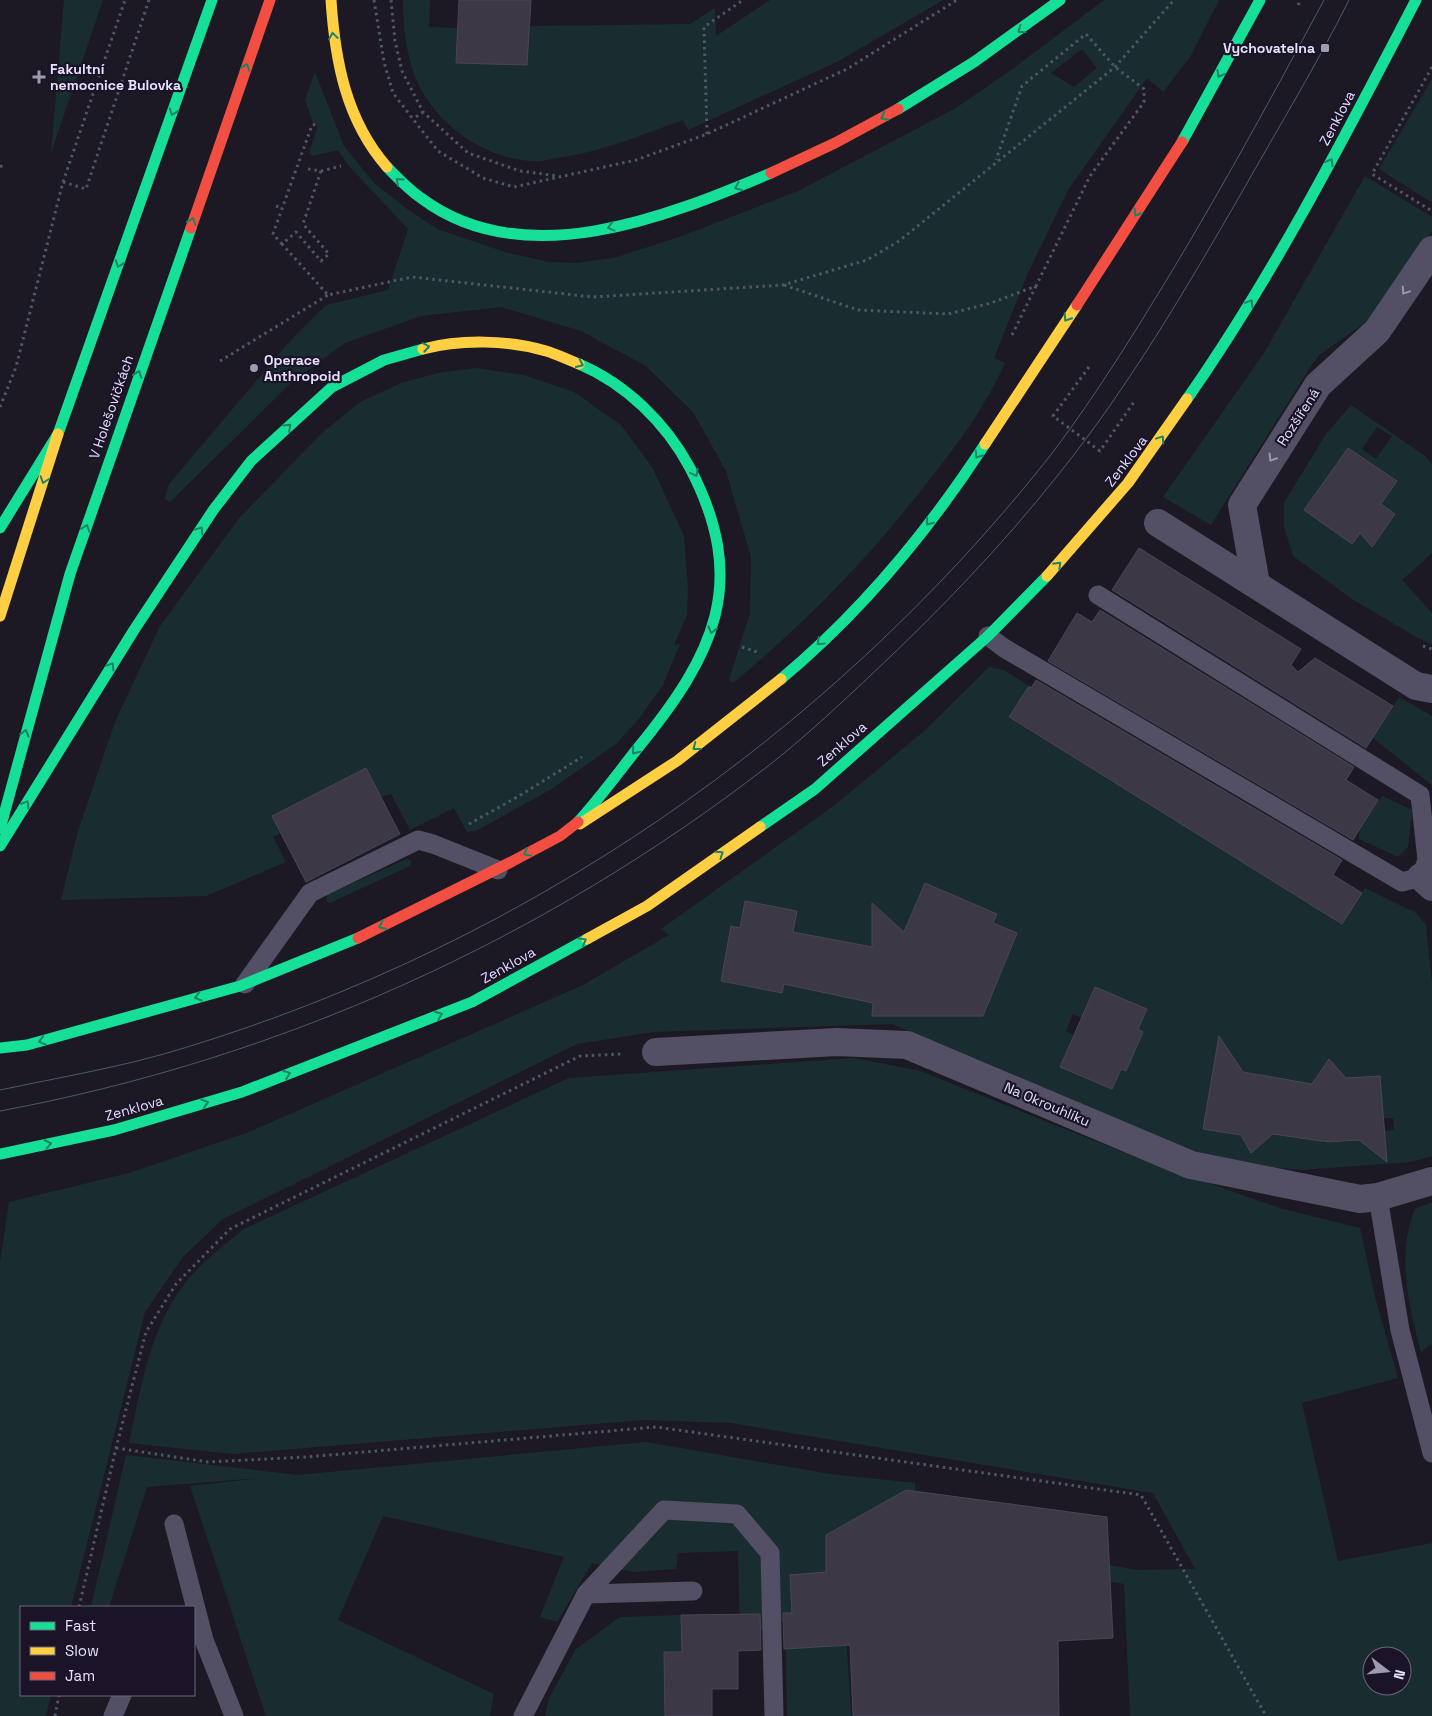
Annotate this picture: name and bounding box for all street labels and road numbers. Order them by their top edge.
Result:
street label: Zenklova [1315,88,1359,148]
street label: V Holešovičkách [85,353,137,461]
street label: Rozšířená [1273,385,1323,449]
street label: Zenklova [1101,432,1151,490]
street label: Zenklova [814,718,870,770]
street label: Zenklova [478,943,538,987]
street label: Na Okrouhlíku [1001,1078,1093,1130]
street label: Zenklova [103,1091,165,1125]

